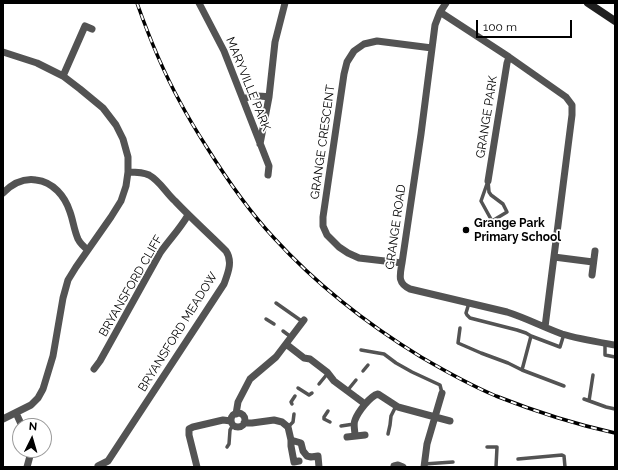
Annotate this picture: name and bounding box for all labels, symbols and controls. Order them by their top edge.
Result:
scale bar [478,12,574,38]
text: 100 m [483,20,517,34]
street label: MARYVILLE PARK [223,35,273,133]
street label: GRANGE PARK [473,75,501,159]
street label: GRANGE CRESCENT [308,84,338,200]
street label: GRANGE ROAD [383,183,409,271]
place label: Grange Park Primary School [474,216,561,244]
marker: Grange Park Primary School [461,225,471,235]
street label: BRYANSFORD CLIFF [96,233,166,339]
street label: BRYANSFORD MEADOW [135,270,221,394]
north arrow [12,418,52,458]
text: N [28,420,38,433]

